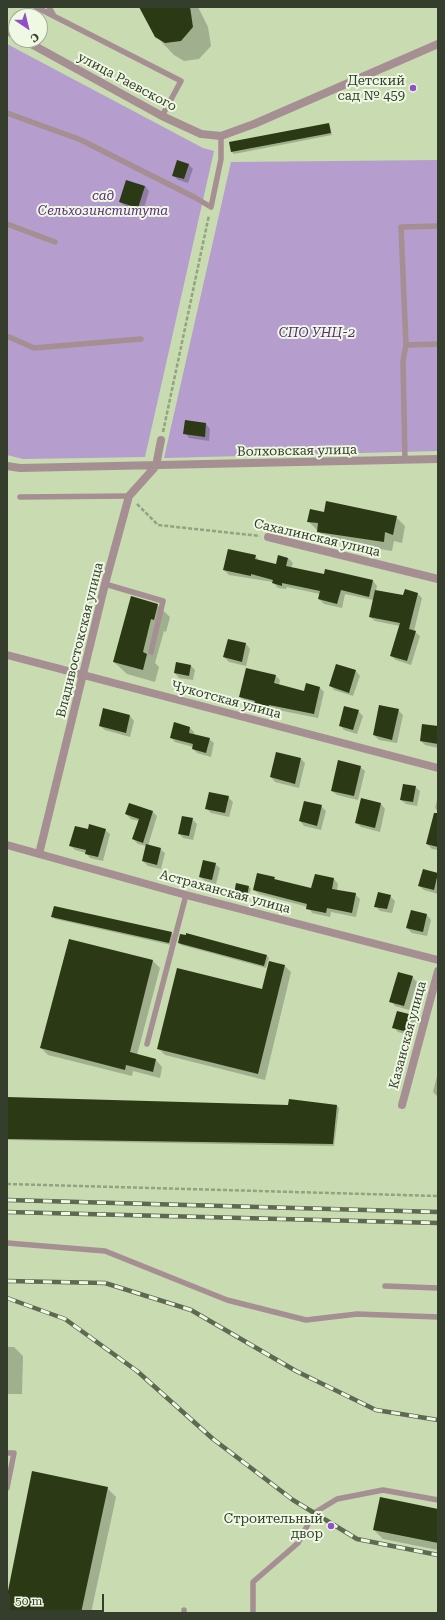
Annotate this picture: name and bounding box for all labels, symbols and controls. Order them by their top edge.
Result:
north arrow [8,8,48,48]
text: С [28,30,41,45]
street label: улица Раевского [75,49,179,115]
place label: Детский сад № 459 [338,73,405,104]
marker: Детский сад № 459 [408,83,418,93]
park label: сад Сельхозинститута [38,188,168,219]
park label: СПО УНЦ-2 [279,325,355,341]
street label: Волховская улица [237,442,357,460]
street label: Сахалинская улица [252,516,382,560]
street label: Владивостокская улица [53,561,107,719]
street label: Чукотская улица [169,678,283,722]
street label: Астраханская улица [158,867,292,917]
street label: Казанская улица [386,979,430,1091]
place label: Строительный двор [224,1511,323,1542]
marker: Строительный двор [326,1521,336,1531]
scale bar [10,1586,106,1612]
text: 50 m [15,1594,42,1608]

